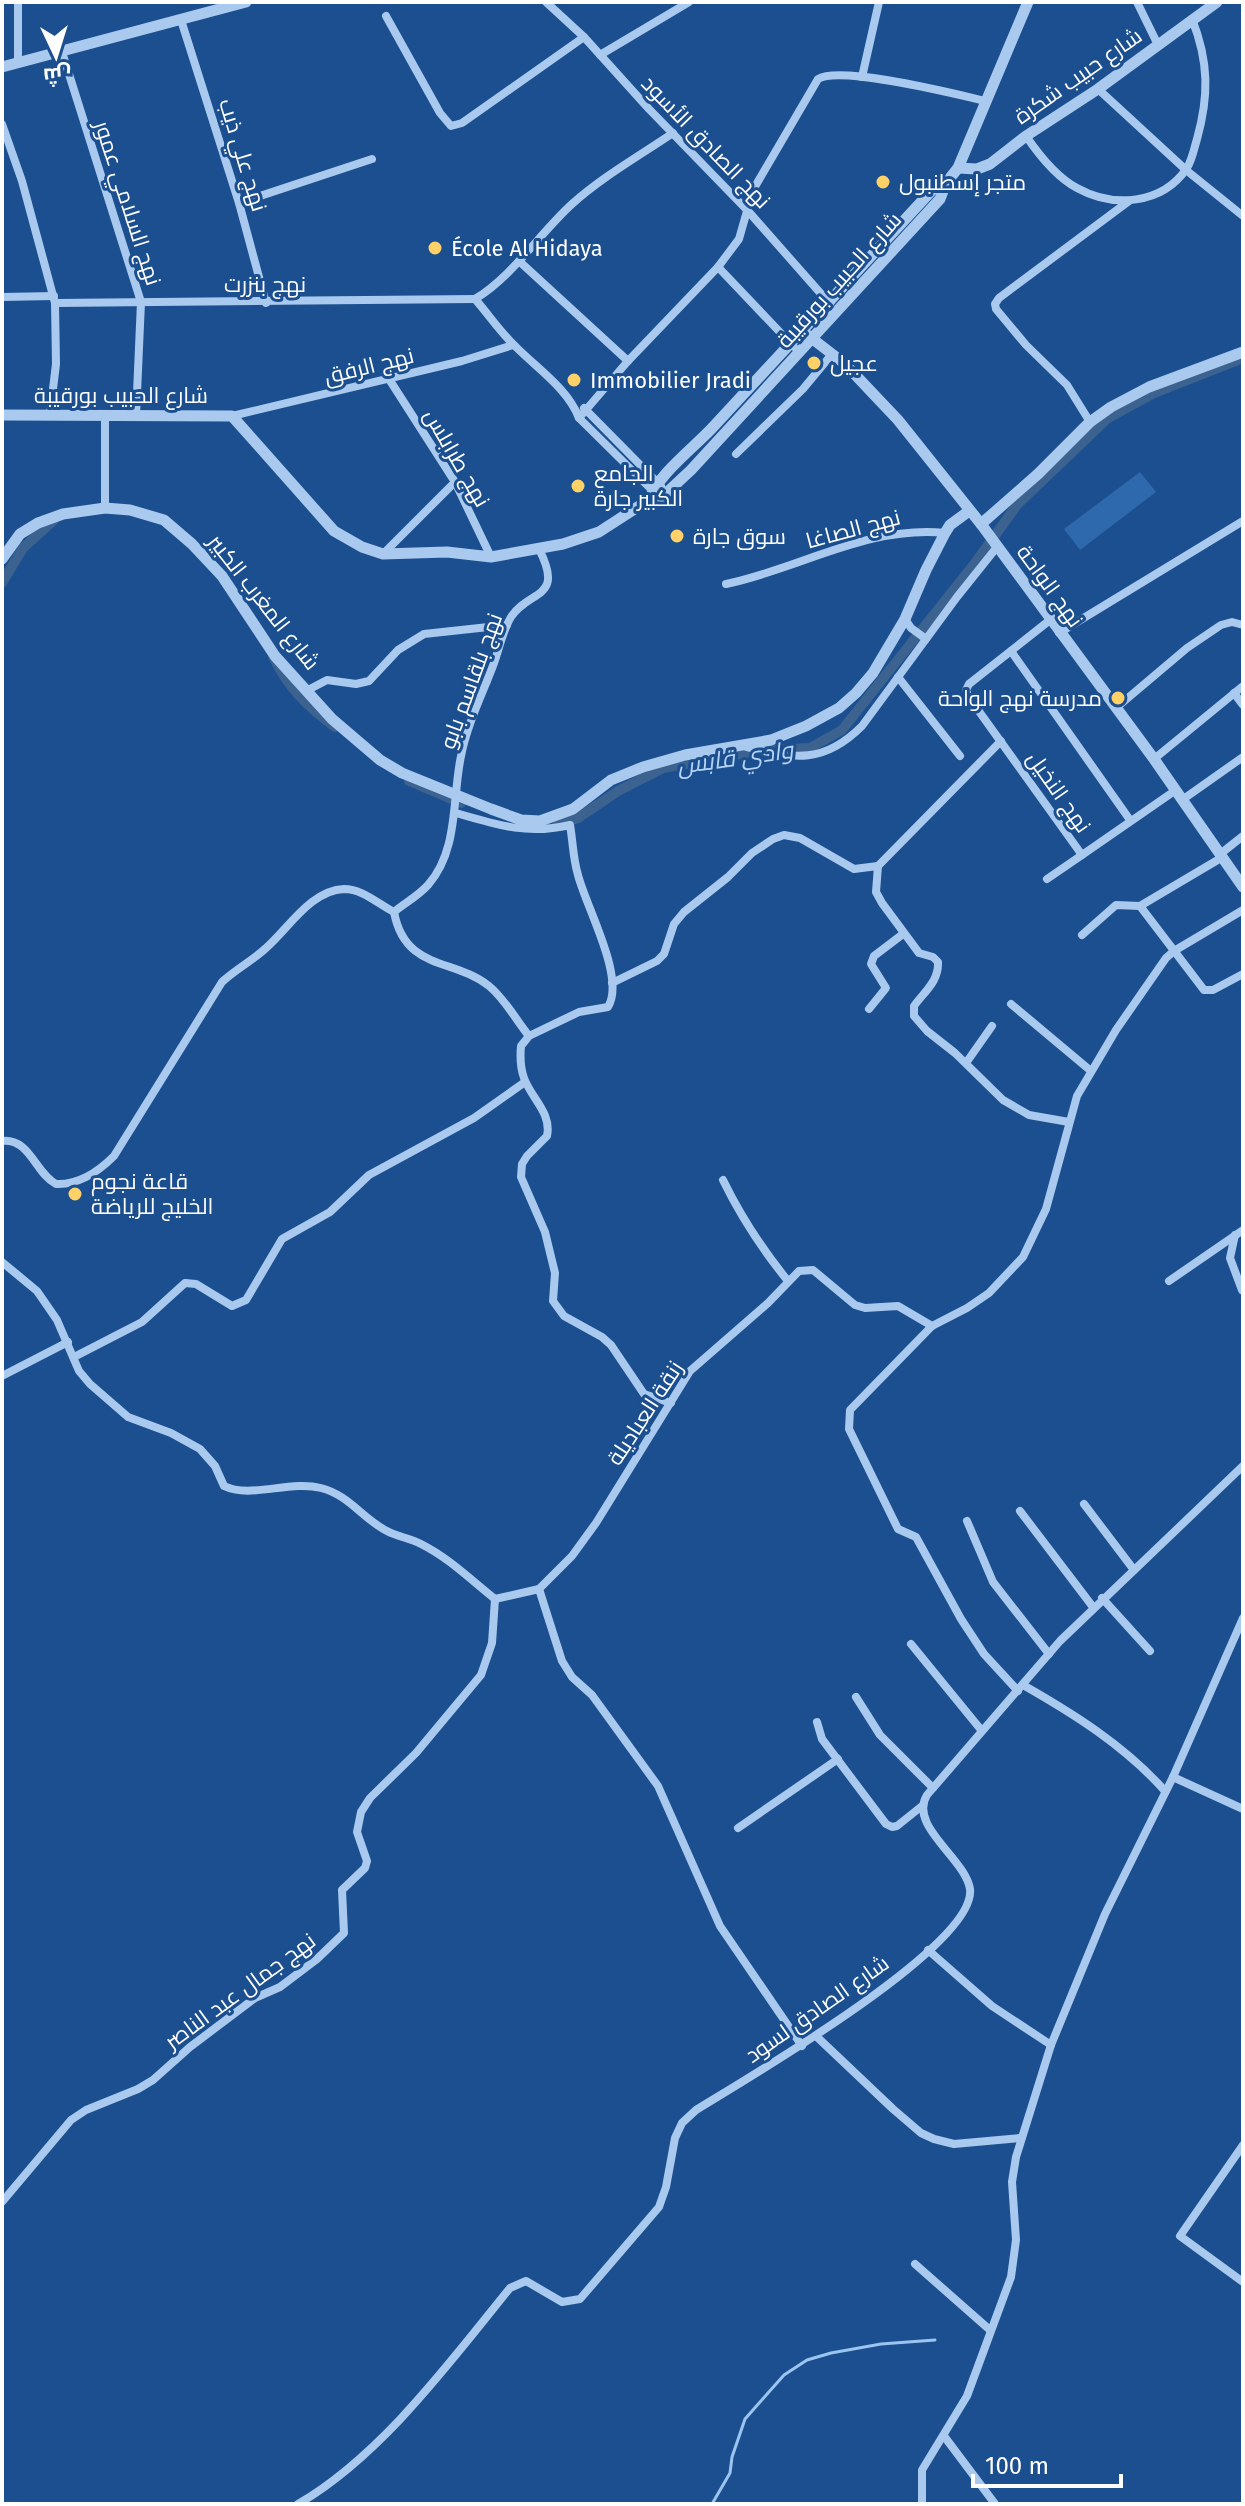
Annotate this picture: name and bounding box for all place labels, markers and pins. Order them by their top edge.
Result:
place label: متجر إسطنبول [899,169,1026,197]
marker: متجر إسطنبول [874,173,892,191]
place label: École Al Hidaya [451,235,603,262]
marker: École Al Hidaya [426,239,444,257]
place label: عجيل [830,350,878,377]
marker: عجيل [805,354,823,372]
place label: Immobilier Jradi [590,367,751,394]
marker: Immobilier Jradi [565,371,583,389]
place label: الجامع الكبير جارة [594,460,683,512]
marker: الجامع الكبير جارة [569,477,587,495]
place label: سوق جارة [693,523,786,550]
marker: سوق جارة [668,527,686,545]
place label: مدرسة نهج الواحة [938,685,1102,713]
marker: مدرسة نهج الواحة [1109,689,1127,707]
place label: قاعة نجوم الخليج للرياضة [91,1168,213,1221]
marker: قاعة نجوم الخليج للرياضة [66,1185,84,1203]

